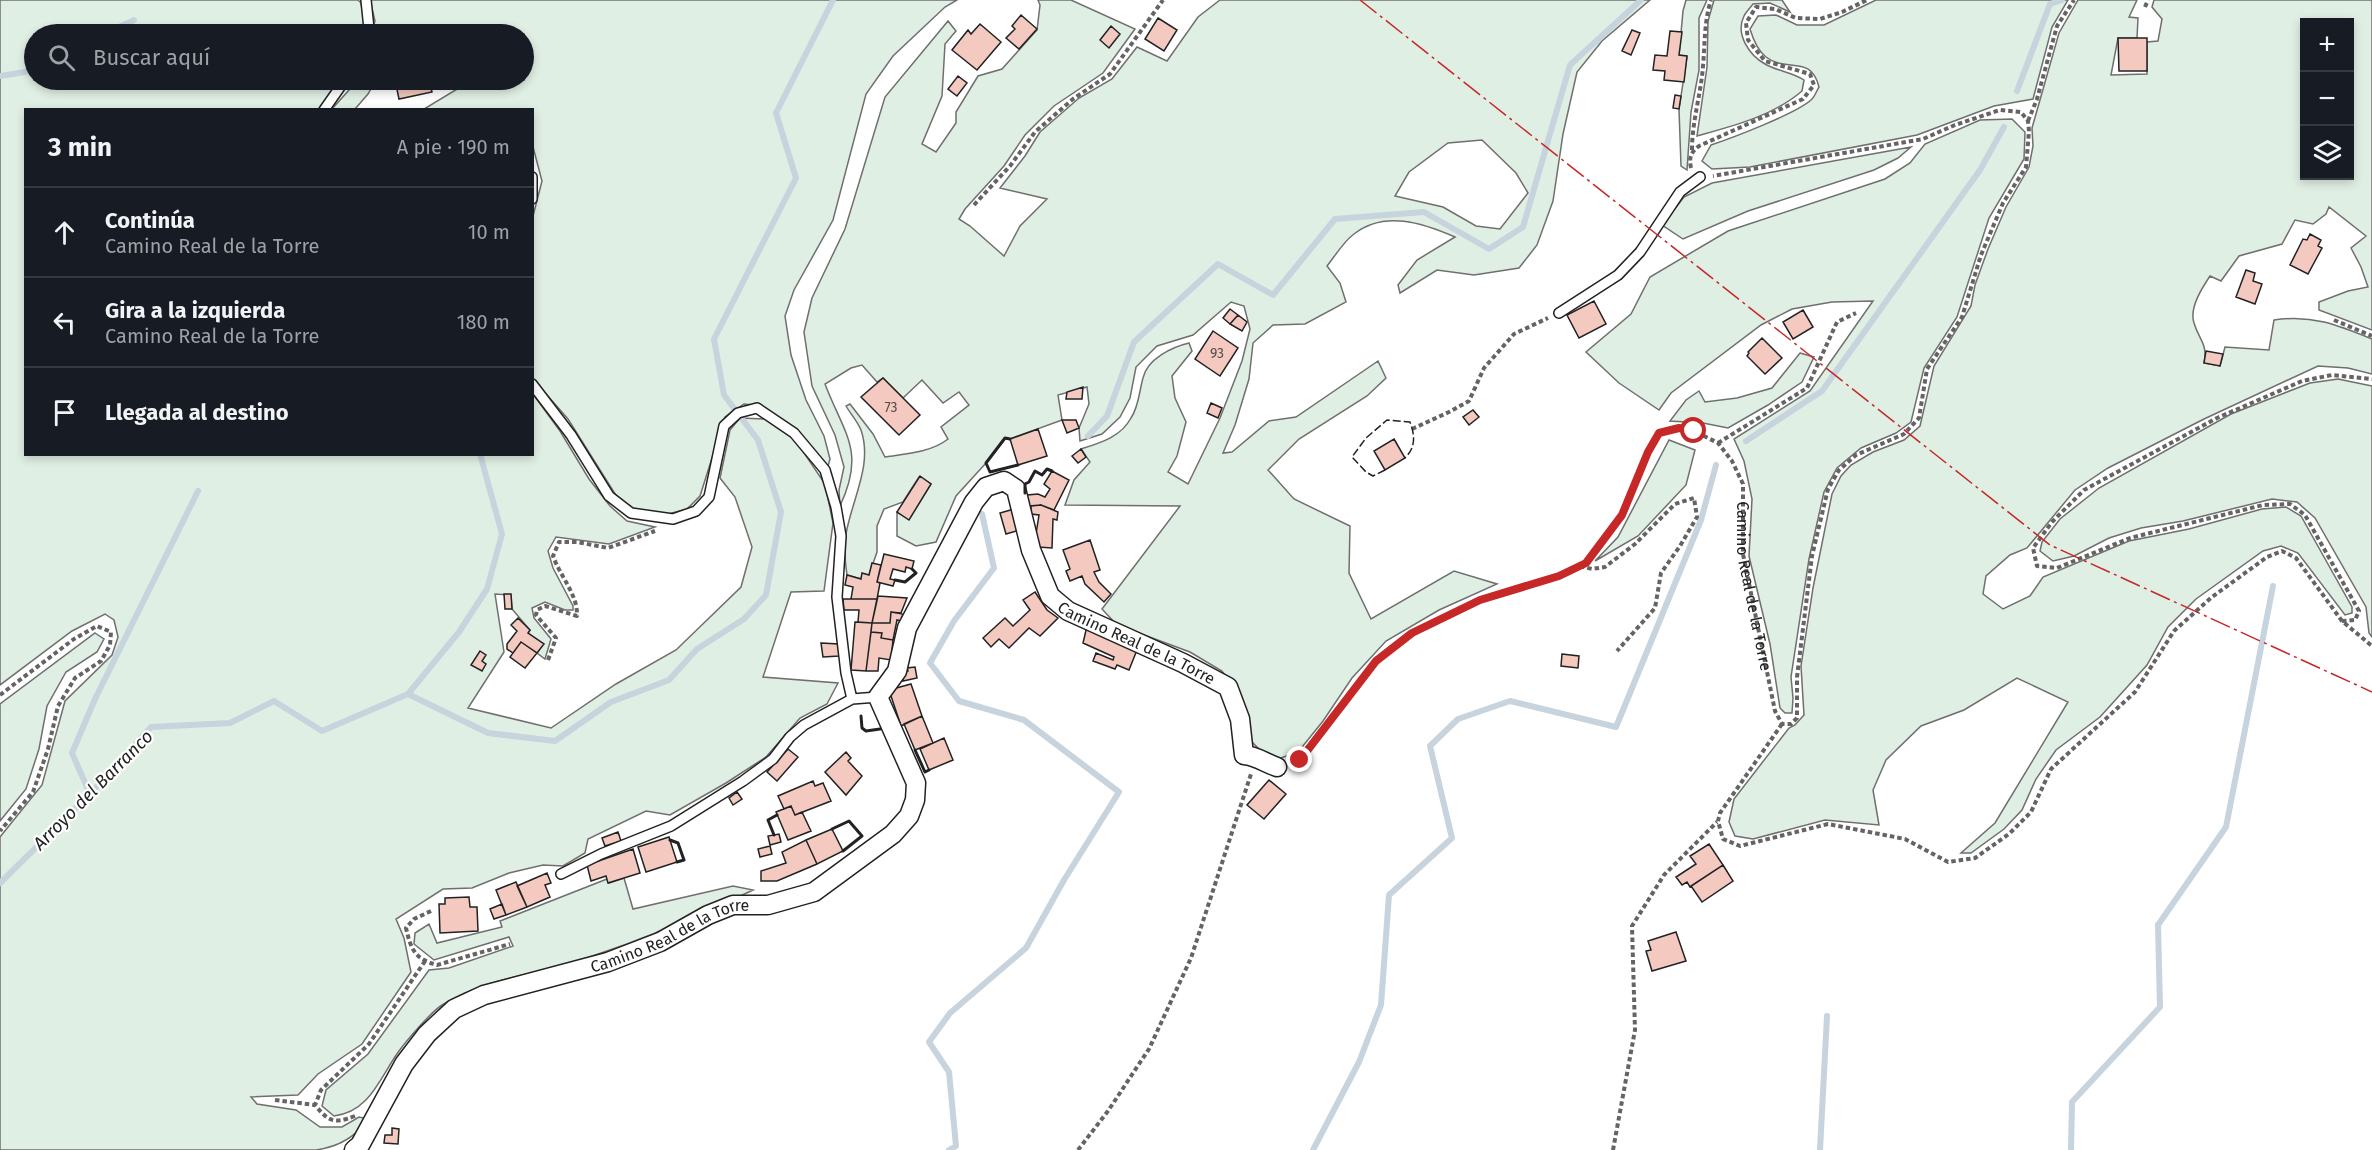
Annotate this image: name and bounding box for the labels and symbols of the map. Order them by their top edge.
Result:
house number: 93 [1210,345,1224,362]
house number: 73 [884,399,898,416]
route start [1680,417,1706,443]
street label: Camino Real de la Torre [1733,501,1776,673]
street label: Camino Real de la Torre [1054,597,1218,688]
water label: Arroyo del Barranco [28,725,158,855]
route end [1286,746,1312,772]
street label: Camino Real de la Torre [588,896,749,976]

